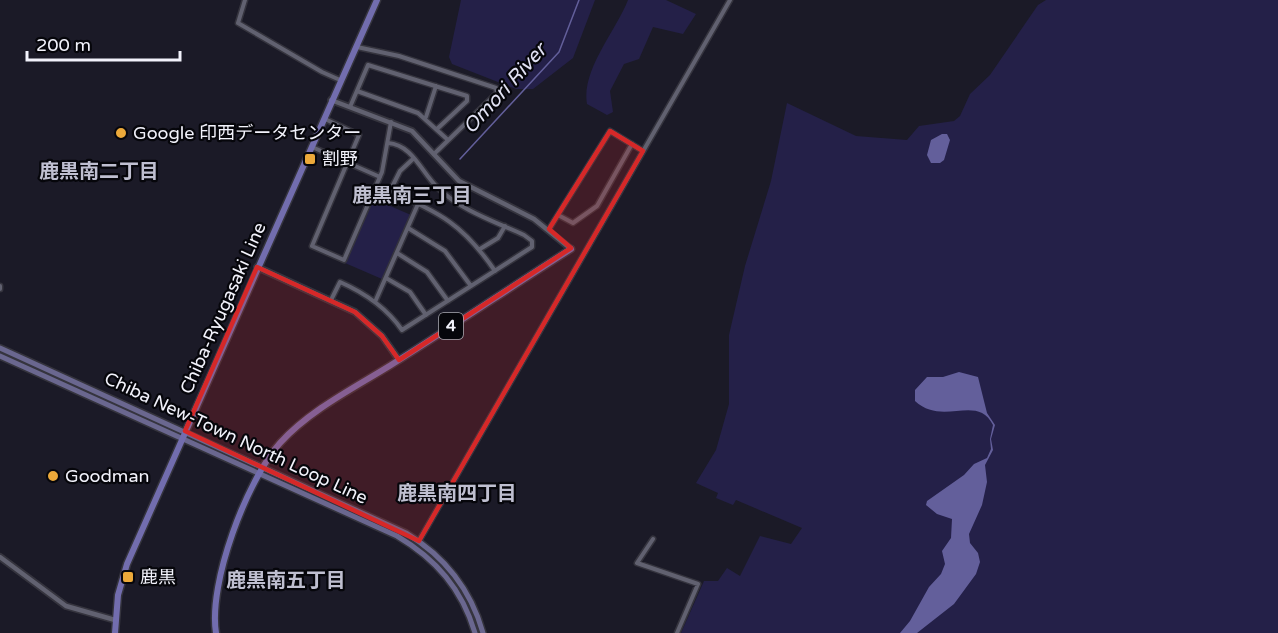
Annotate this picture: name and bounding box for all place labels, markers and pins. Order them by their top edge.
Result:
place label: Google 印西データセンター [133,122,361,144]
marker: Google 印西データセンター [114,126,128,140]
place label: 割野 [322,148,358,170]
marker: 割野 [303,152,317,166]
place label: Goodman [65,465,149,487]
marker: Goodman [46,469,60,483]
place label: 鹿黒 [140,566,176,588]
marker: 鹿黒 [121,570,135,584]

